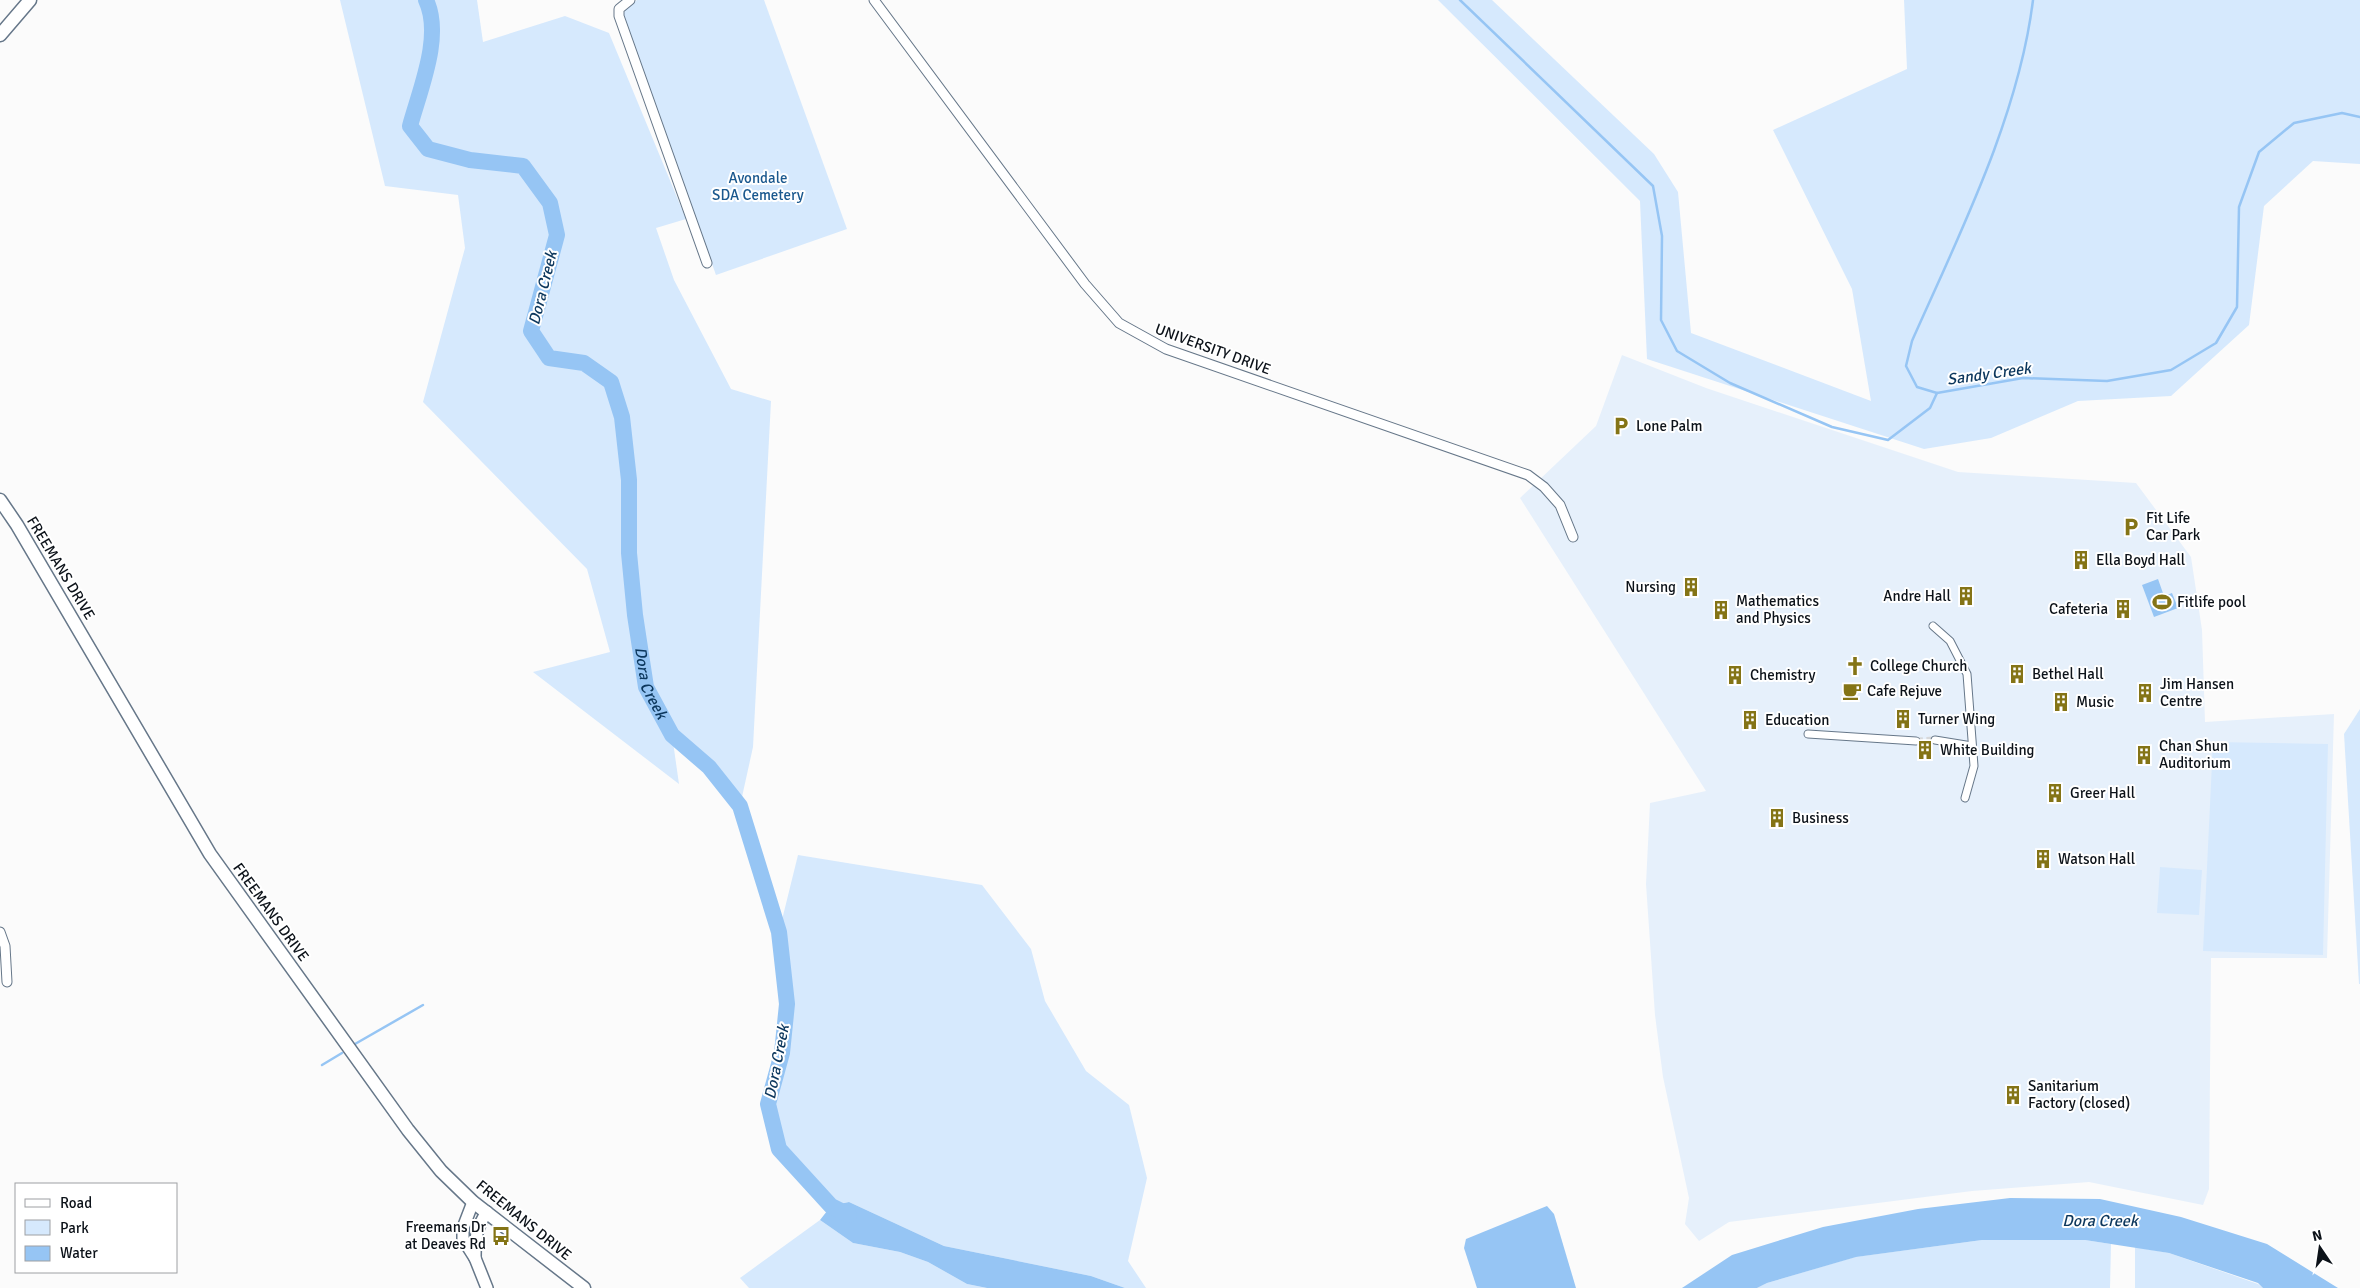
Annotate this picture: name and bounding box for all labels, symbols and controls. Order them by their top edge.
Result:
park label: Avondale SDA Cemetery [712,169,804,204]
water label: Dora Creek [524,247,562,327]
street label: UNIVERSITY DRIVE [1153,320,1273,378]
water label: Sandy Creek [1946,358,2034,390]
parking icon: Lone Palm [1610,415,1632,437]
place label: Lone Palm [1636,417,1702,435]
place label: Fit Life Car Park [2146,509,2201,544]
street label: FREEMANS DRIVE [23,513,99,623]
parking icon: Fit Life Car Park [2120,516,2142,538]
building icon: Ella Boyd Hall [2070,549,2092,571]
place label: Ella Boyd Hall [2096,551,2185,569]
building icon: Nursing [1680,576,1702,598]
place label: Nursing [1625,578,1676,596]
building icon: Andre Hall [1955,585,1977,607]
place label: Andre Hall [1883,587,1951,605]
sports icon: Fitlife pool [2151,591,2173,613]
place label: Mathematics and Physics [1736,592,1819,627]
place label: Fitlife pool [2177,593,2246,611]
building icon: Cafeteria [2112,598,2134,620]
building icon: Mathematics and Physics [1710,599,1732,621]
place label: Cafeteria [2049,600,2108,618]
water label: Dora Creek [630,646,672,724]
church icon: College Church [1844,655,1866,677]
place label: College Church [1870,657,1967,675]
building icon: Bethel Hall [2006,663,2028,685]
building icon: Chemistry [1724,664,1746,686]
place label: Bethel Hall [2032,665,2104,683]
place label: Chemistry [1750,666,1815,684]
place label: Jim Hansen Centre [2160,675,2234,710]
cafe icon: Cafe Rejuve [1841,680,1863,702]
place label: Cafe Rejuve [1867,682,1942,700]
building icon: Jim Hansen Centre [2134,682,2156,704]
building icon: Music [2050,691,2072,713]
place label: Music [2076,693,2114,711]
building icon: Turner Wing [1892,708,1914,730]
building icon: Education [1739,709,1761,731]
place label: Turner Wing [1918,710,1995,728]
place label: Education [1765,711,1829,729]
place label: Chan Shun Auditorium [2159,737,2231,772]
building icon: White Building [1914,739,1936,761]
place label: White Building [1940,741,2035,759]
building icon: Chan Shun Auditorium [2133,744,2155,766]
building icon: Greer Hall [2044,782,2066,804]
place label: Greer Hall [2070,784,2135,802]
building icon: Business [1766,807,1788,829]
place label: Business [1792,809,1849,827]
building icon: Watson Hall [2032,848,2054,870]
place label: Watson Hall [2058,850,2135,868]
street label: FREEMANS DRIVE [229,859,313,965]
water label: Dora Creek [760,1021,794,1101]
place label: Sanitarium Factory (closed) [2028,1077,2130,1112]
building icon: Sanitarium Factory (closed) [2002,1084,2024,1106]
street label: FREEMANS DRIVE [473,1176,575,1264]
legend [15,1183,178,1273]
text: Road [60,1194,92,1212]
water label: Dora Creek [2062,1211,2140,1231]
place label: Freemans Dr at Deaves Rd [405,1218,486,1253]
text: Park [60,1219,89,1237]
north arrow [2295,1223,2345,1273]
bus stop icon: Freemans Dr at Deaves Rd [490,1225,512,1247]
text: N [2311,1226,2324,1245]
text: Water [60,1244,98,1262]

